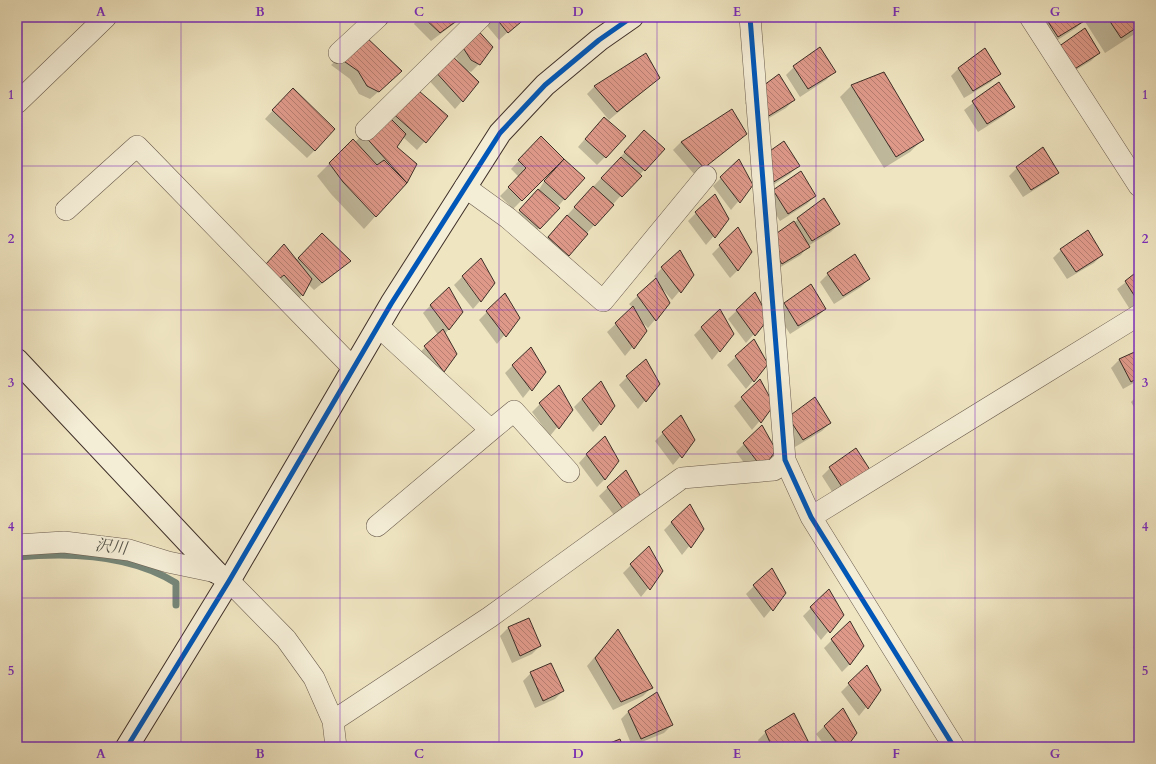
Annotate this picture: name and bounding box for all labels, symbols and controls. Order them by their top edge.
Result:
text: A [96,3,106,21]
text: B [255,3,265,21]
text: C [414,3,424,21]
text: D [572,3,584,21]
text: E [733,3,741,21]
text: F [892,3,900,21]
text: G [1050,3,1061,21]
text: 1 [8,86,14,104]
text: 1 [1142,86,1148,104]
text: 2 [8,230,15,248]
text: 2 [1142,230,1149,248]
text: 3 [8,374,15,392]
text: 3 [1142,374,1149,392]
text: 4 [8,518,15,536]
text: 4 [1142,518,1149,536]
water label: 沢川 [94,534,130,560]
text: 5 [8,662,14,680]
text: 5 [1142,662,1148,680]
text: A [96,745,106,763]
text: B [255,745,265,763]
text: C [414,745,424,763]
text: D [572,745,584,763]
text: E [733,745,741,763]
text: F [892,745,900,763]
text: G [1050,745,1061,763]

